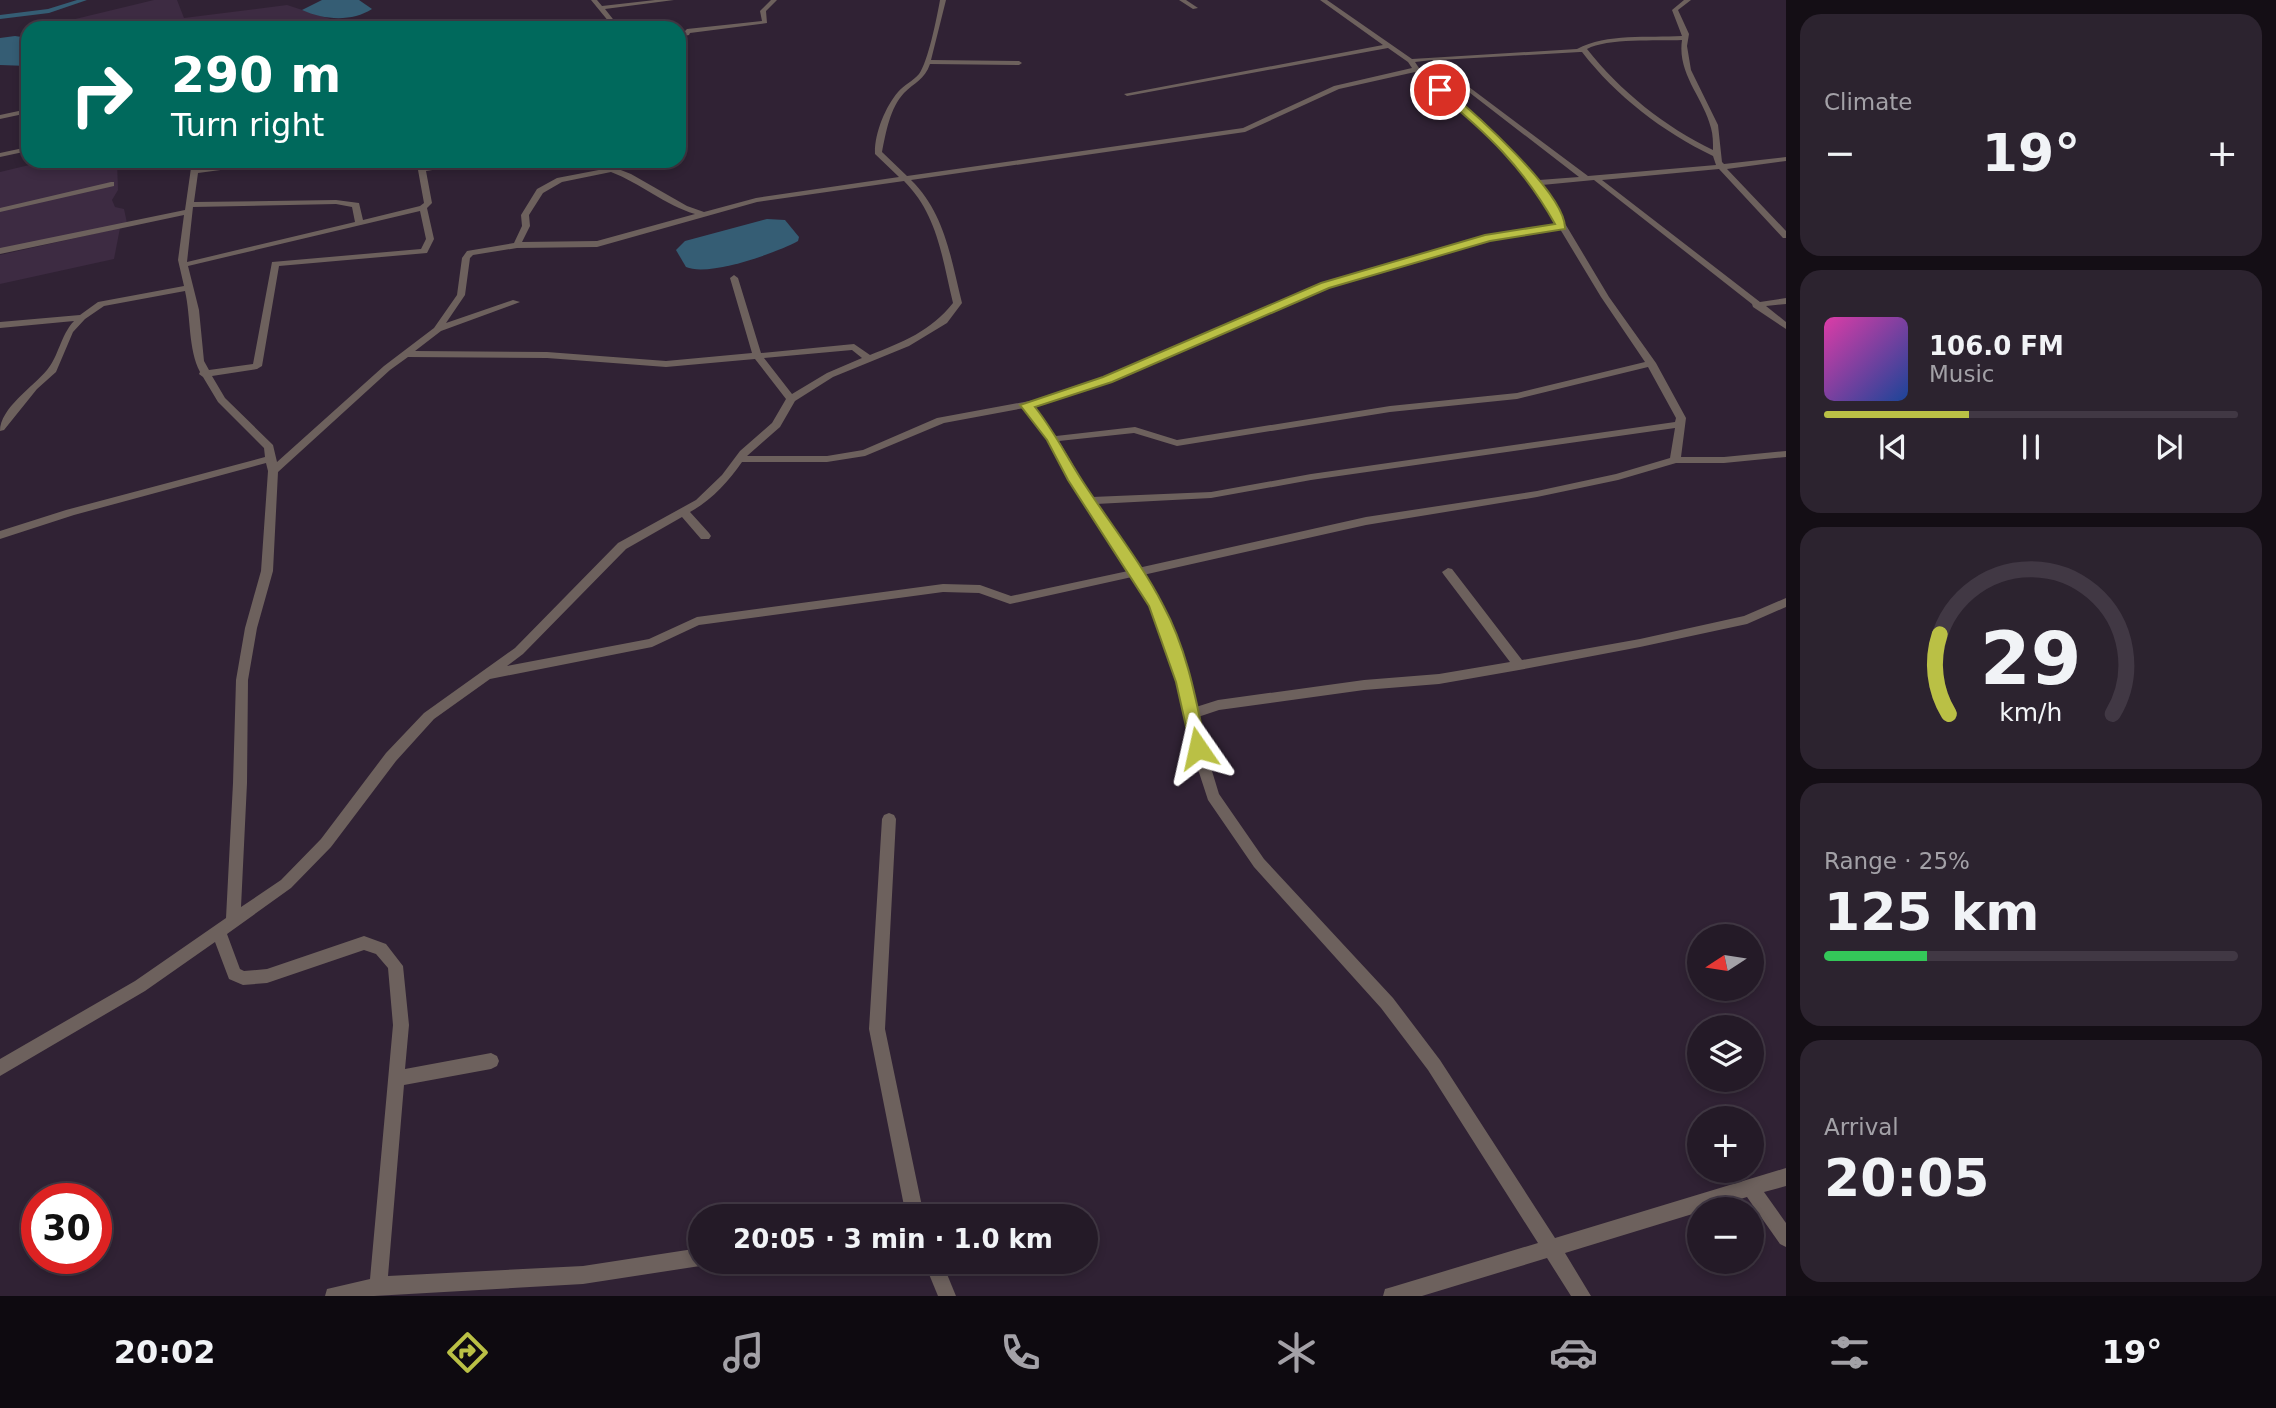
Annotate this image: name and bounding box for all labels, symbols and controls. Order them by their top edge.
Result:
text: 290 m [171,47,341,104]
icon: right [56,49,147,140]
pin [1410,60,1470,120]
icon: arrive [1421,71,1459,109]
text: Climate [1824,89,1913,115]
text: Turn right [171,106,324,144]
text: 19° [1982,123,2080,183]
text: − [1824,131,1856,175]
text: + [2206,131,2238,175]
text: 106.0 FM [1929,331,2064,361]
text: Music [1929,361,1994,387]
icon: previous [1874,428,1912,466]
icon: pause [2012,428,2050,466]
icon: next [2150,428,2188,466]
text: 29 [1980,616,2082,701]
text: km/h [1999,698,2063,727]
position arrow [1161,711,1235,785]
text: Range · 25% [1824,848,1970,874]
text: 125 km [1824,882,2039,942]
north arrow [1687,924,1764,1001]
map controls [1687,924,1764,1274]
button: layers [1687,1015,1764,1092]
button: + [1687,1106,1764,1183]
text: Arrival [1824,1114,1899,1140]
text: 20:05 [1824,1148,1990,1208]
speed limit sign: 30 [21,1183,112,1274]
button: − [1687,1197,1764,1274]
text: 20:05 · 3 min · 1.0 km [733,1224,1053,1254]
icon: directions [443,1328,492,1377]
icon: music [719,1328,768,1377]
icon: phone [996,1328,1045,1377]
icon: climate [1272,1328,1321,1377]
icon: car [1549,1328,1598,1377]
icon: filters [1825,1328,1874,1377]
text: 20:02 [114,1333,216,1371]
text: 19° [2102,1333,2162,1371]

